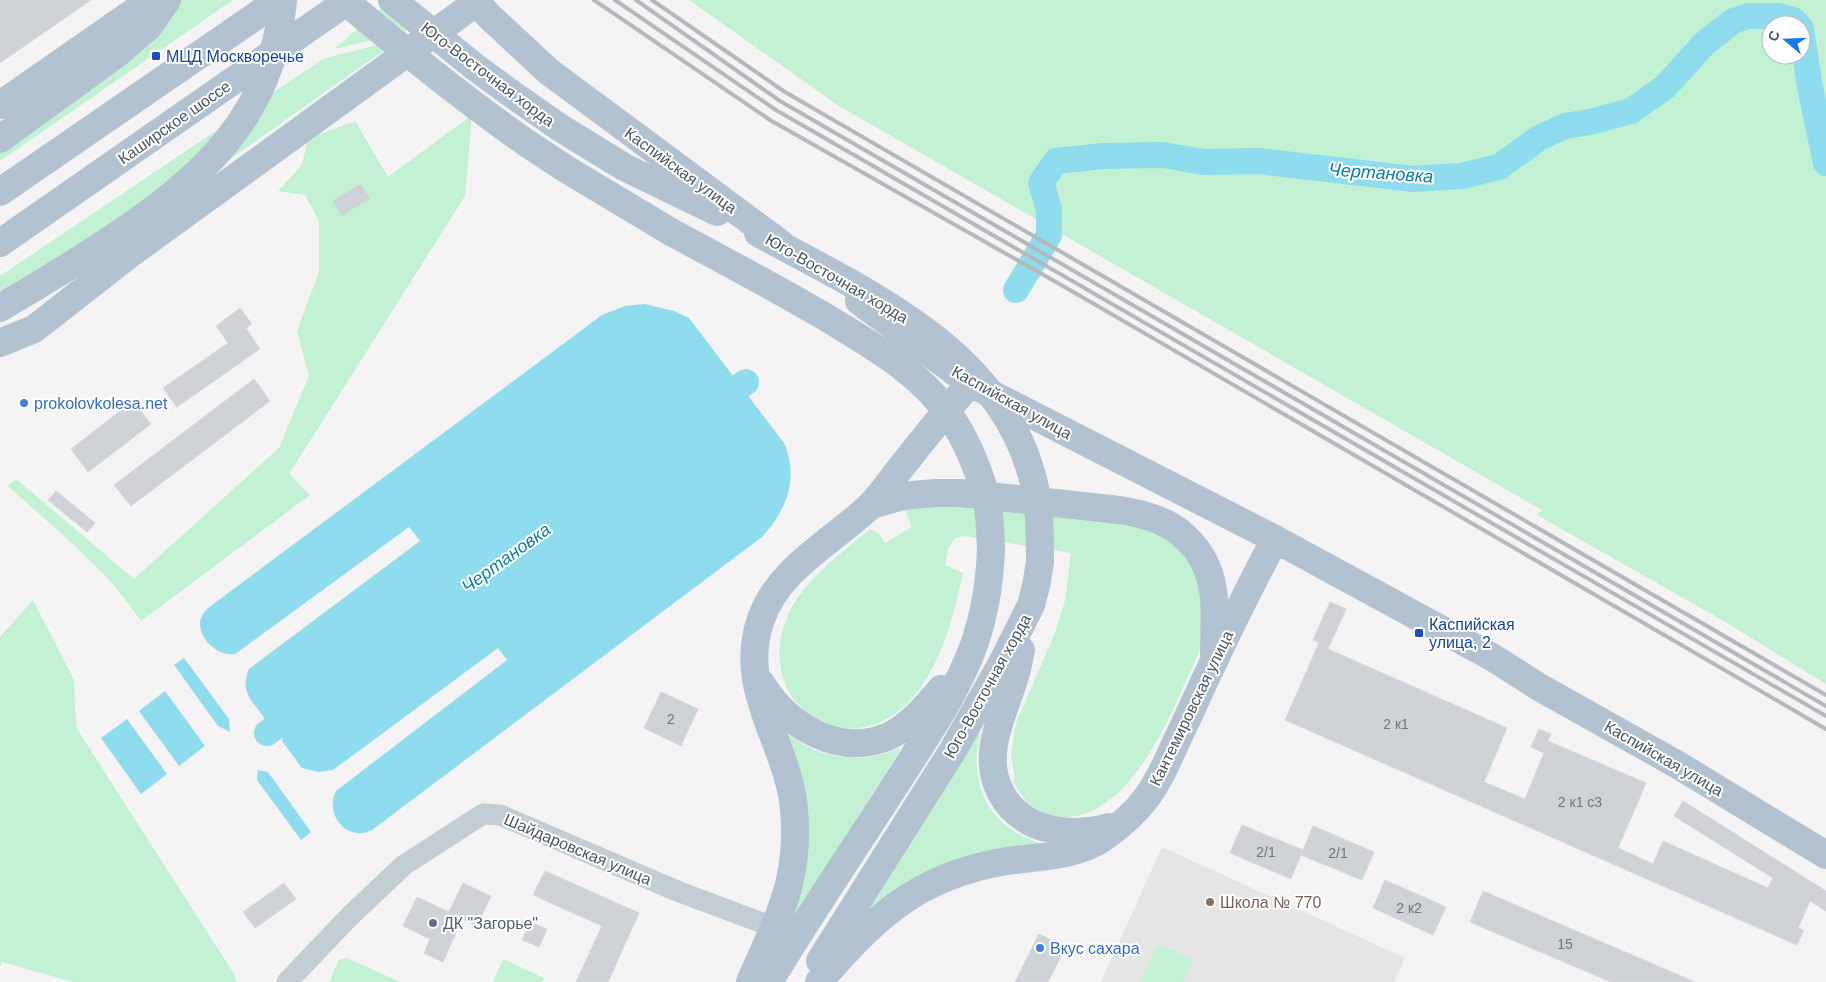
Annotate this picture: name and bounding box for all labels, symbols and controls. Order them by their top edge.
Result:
north arrow [1761,15,1811,65]
street label: Юго-Восточная хорда [418,19,558,130]
text: С [1764,28,1783,43]
place label: МЦД Москворечье [166,48,304,65]
marker: МЦД Москворечье [150,50,162,62]
street label: Каширское шоссе [115,77,234,168]
street label: Каспийская улица [621,124,740,217]
water label: Чертановка [1328,159,1434,187]
street label: Юго-Восточная хорда [762,231,911,326]
street label: Каспийская улица [949,362,1075,442]
place label: prokolovkolesa.net [34,395,168,412]
marker: prokolovkolesa.net [18,397,30,409]
water label: Чертановка [458,519,554,597]
street label: Юго-Восточная хорда [941,611,1034,761]
place label: Каспийская улица, 2 [1429,616,1515,651]
marker: Каспийская улица, 2 [1413,627,1425,639]
street label: Кантемировская улица [1146,628,1237,789]
house number: 2 [667,711,675,727]
house number: 2 к1 [1383,716,1409,732]
street label: Каспийская улица [1601,718,1726,799]
house number: 2 к1 с3 [1558,794,1602,810]
street label: Шайдаровская улица [502,811,654,888]
house number: 2/1 [1256,844,1276,860]
house number: 2/1 [1328,845,1348,861]
place label: Школа № 770 [1220,894,1321,911]
marker: Школа № 770 [1204,896,1216,908]
house number: 2 к2 [1396,900,1422,916]
place label: ДК "Загорье" [443,915,538,932]
marker: ДК "Загорье" [427,917,439,929]
house number: 15 [1557,936,1573,952]
place label: Вкус сахара [1050,940,1140,957]
marker: Вкус сахара [1034,942,1046,954]

